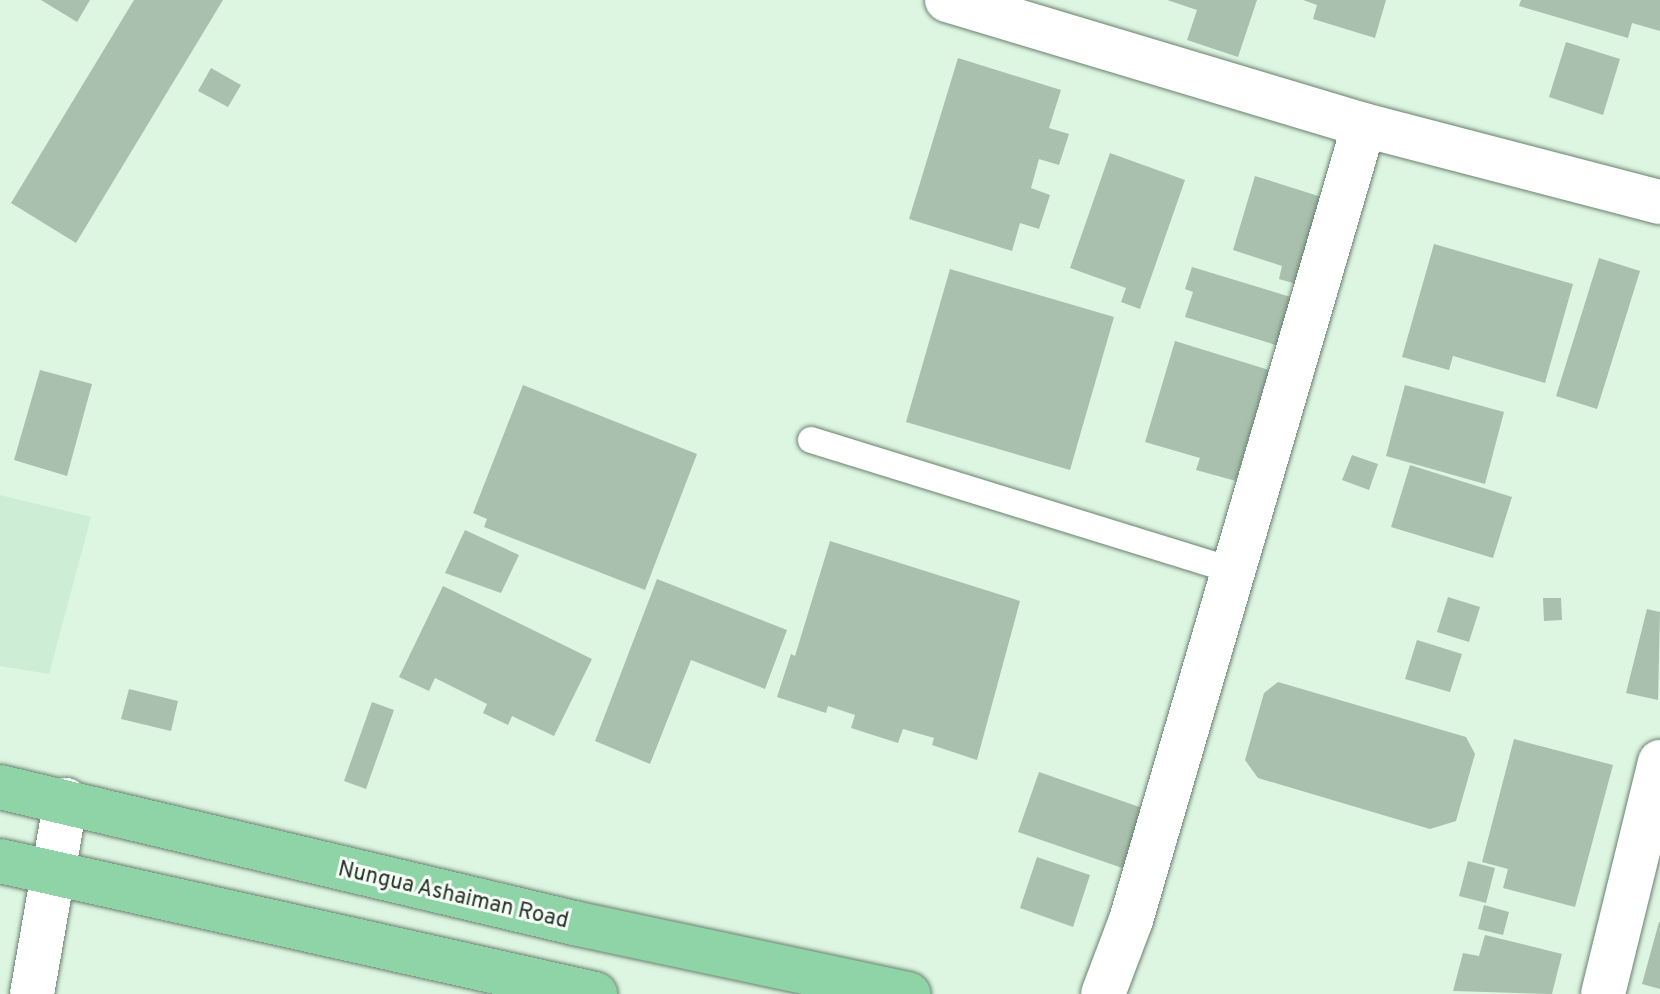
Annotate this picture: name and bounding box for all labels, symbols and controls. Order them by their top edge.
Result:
street label: Nungua Ashaiman Road [335,857,571,935]

